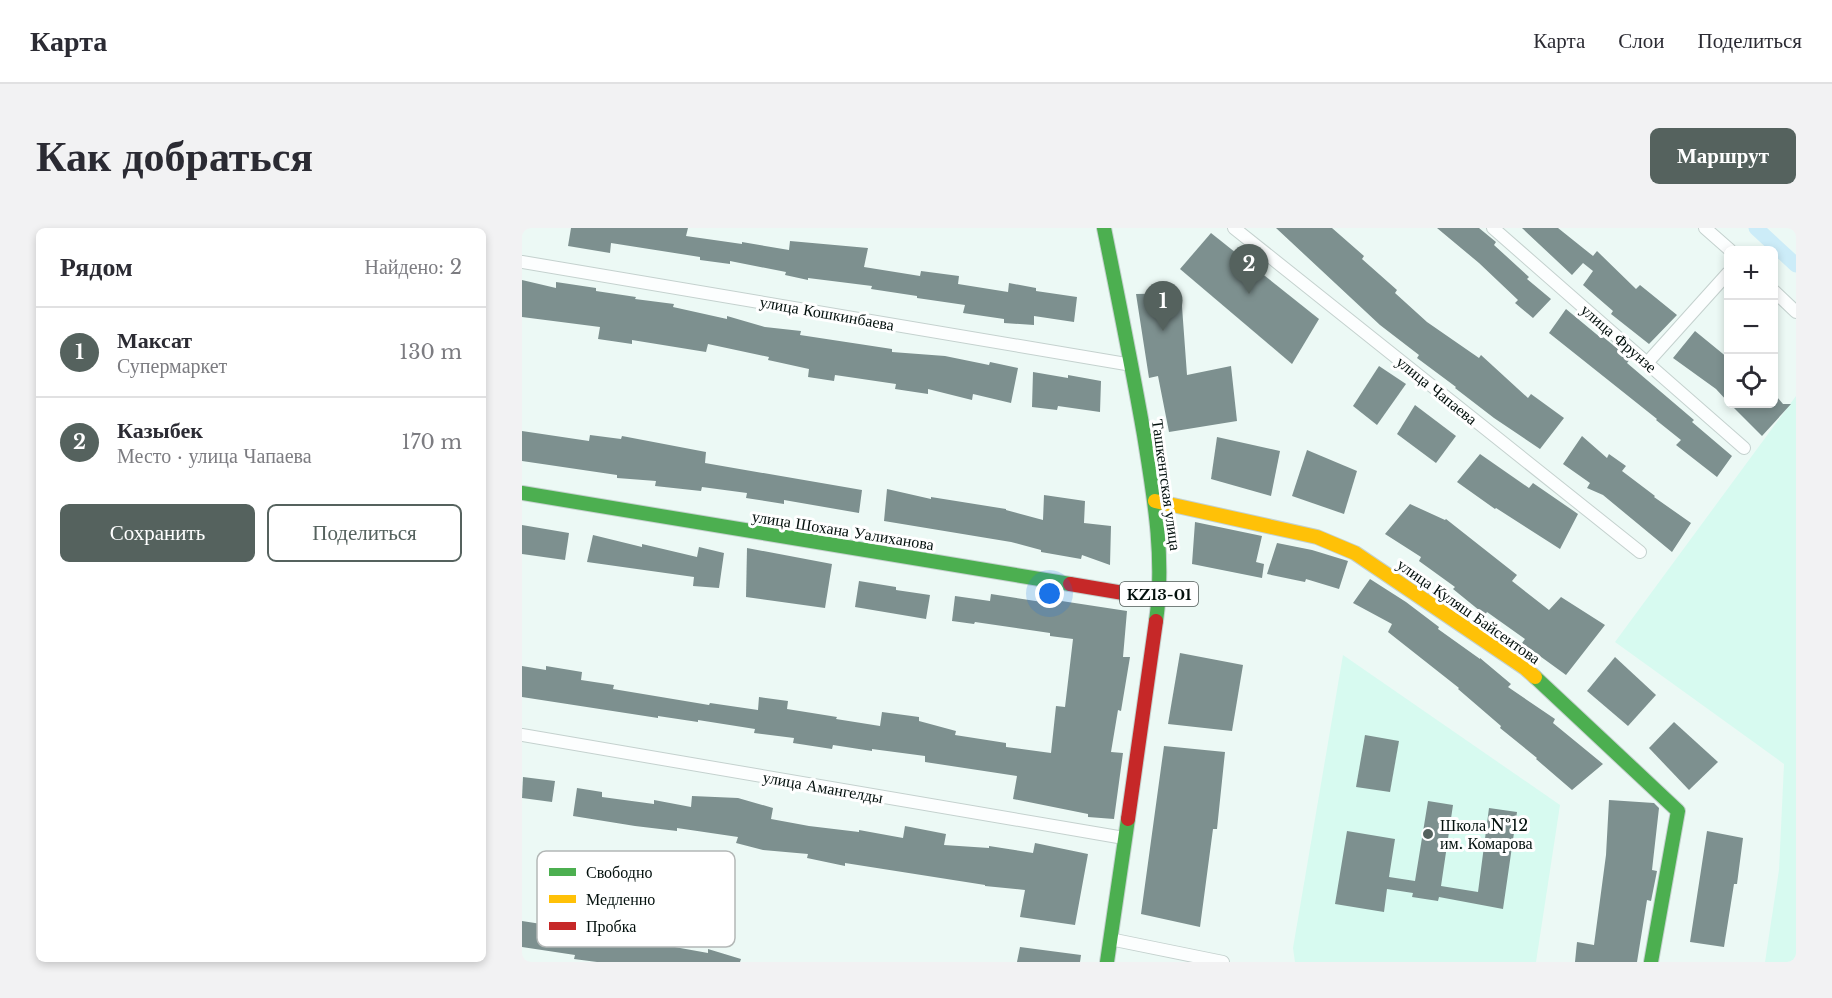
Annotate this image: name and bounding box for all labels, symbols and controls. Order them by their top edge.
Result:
text: Карта [30,24,107,59]
text: Карта [1533,28,1585,54]
text: Слои [1618,28,1664,54]
text: Поделиться [1697,28,1802,54]
button: Маршрут [1650,128,1796,184]
text: Как добраться [36,130,313,182]
pin: 2 [1230,244,1268,294]
map controls [1724,246,1778,408]
button: + [1724,246,1778,300]
text: Рядом [60,251,133,283]
text: Найдено: 2 [364,255,462,279]
pin: 1 [1144,282,1182,331]
street label: улица Кошкинбаева [758,291,896,335]
street label: улица Фрунзе [1577,299,1661,377]
button: − [1724,300,1778,354]
text: Максат [117,327,192,354]
text: 1 [75,340,84,364]
text: 130 m [399,340,462,364]
street label: улица Чапаева [1392,351,1482,429]
text: Супермаркет [117,354,227,378]
button: locate [1724,354,1778,408]
text: Казыбек [117,417,203,444]
street label: Ташкентская улица [1148,418,1186,552]
text: 2 [73,430,86,454]
text: 170 m [402,430,462,454]
text: Место · улица Чапаева [117,444,312,468]
button: Сохранить [60,504,255,562]
button: Поделиться [267,504,462,562]
street label: улица Шохана Уалиханова [751,506,935,554]
street label: улица Куляш Байсеитова [1394,554,1544,668]
your location [1035,579,1064,608]
road number: KZ13-01 [1120,582,1198,606]
street label: улица Амангелды [761,767,885,807]
place label: Школа №12 им. Комарова [1440,815,1533,853]
marker: Школа №12 им. Комарова [1421,827,1435,841]
legend [537,851,735,947]
text: Свободно [586,862,653,882]
text: Медленно [586,889,655,909]
text: Пробка [586,916,636,936]

